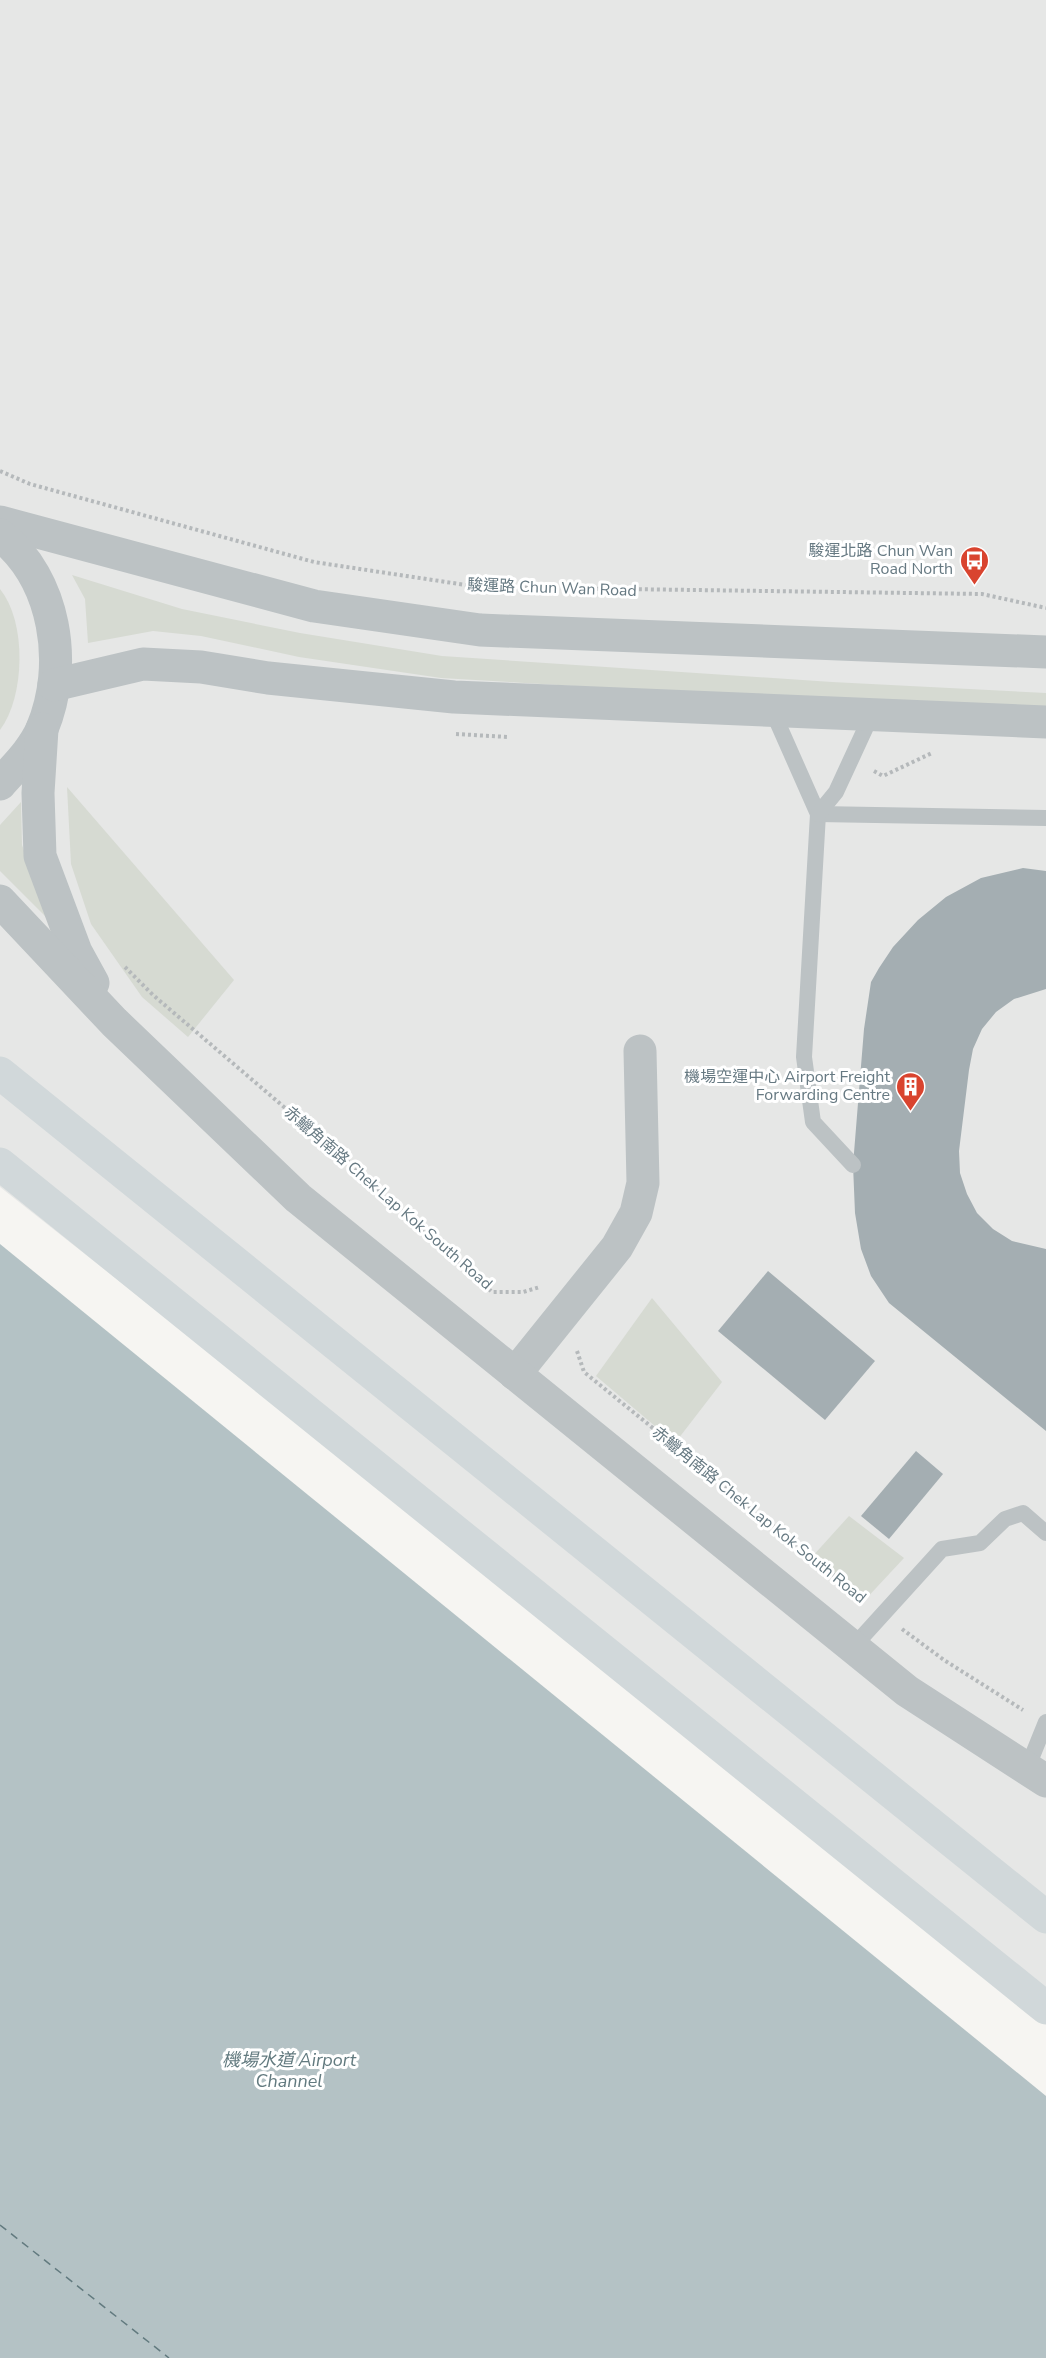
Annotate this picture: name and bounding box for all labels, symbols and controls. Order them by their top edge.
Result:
place label: 駿運北路 Chun Wan Road North [809,540,953,580]
bus stop icon: 駿運北路 Chun Wan Road North [958,544,990,586]
street label: 駿運路 Chun Wan Road [467,574,637,602]
place label: 機場空運中心 Airport Freight Forwarding Centre [684,1066,890,1106]
building icon: 機場空運中心 Airport Freight Forwarding Centre [895,1070,927,1112]
street label: 赤鱲角南路 Chek Lap Kok South Road [279,1101,497,1295]
street label: 赤鱲角南路 Chek Lap Kok South Road [647,1422,871,1608]
water label: 機場水道 Airport Channel [222,2048,357,2093]

